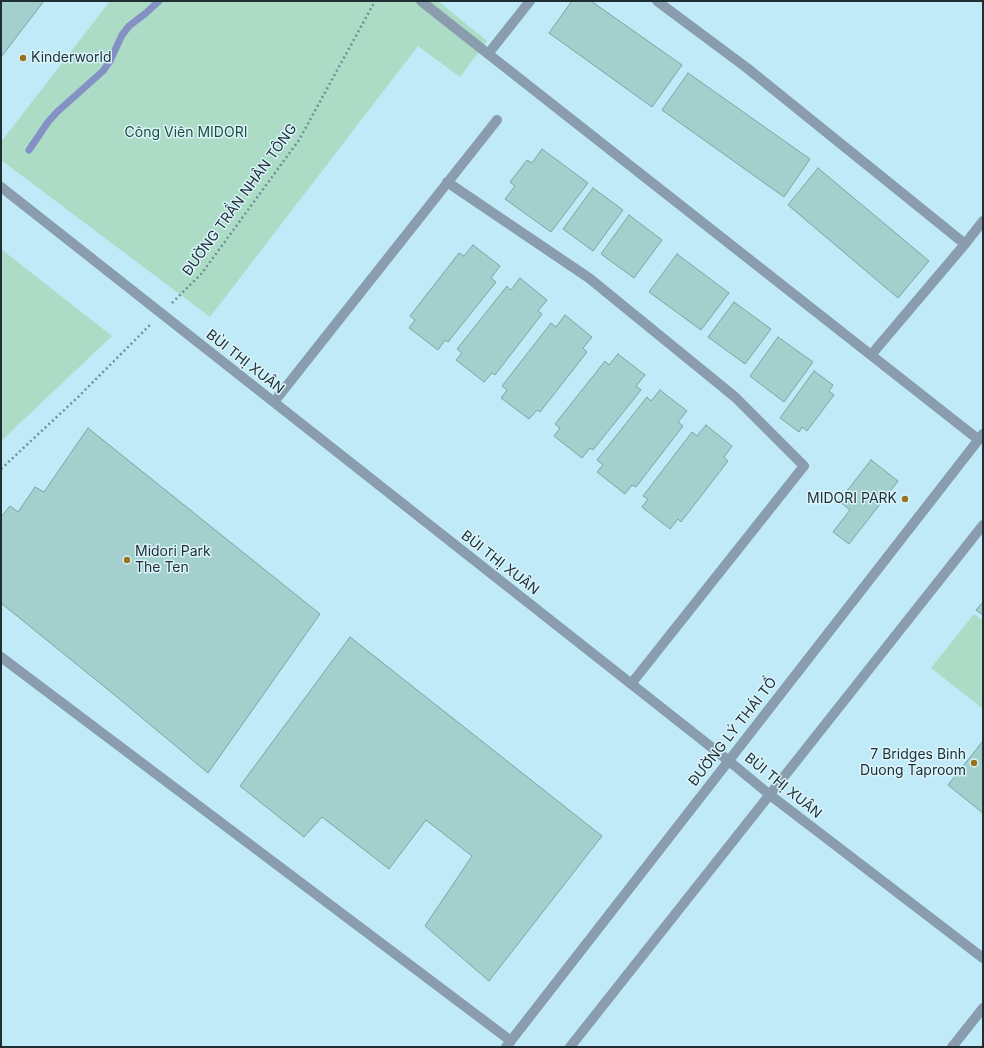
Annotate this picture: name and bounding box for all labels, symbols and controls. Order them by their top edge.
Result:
place label: Kinderworld [31,50,111,66]
marker: Kinderworld [18,53,28,63]
street label: ĐƯỜNG TRẦN NHÂN TÔNG [179,121,301,279]
park label: Công Viên MIDORI [125,125,247,141]
street label: BÙI THỊ XUÂN [203,326,287,398]
place label: MIDORI PARK [807,491,897,507]
marker: MIDORI PARK [900,494,910,504]
street label: BÙI THỊ XUÂN [458,527,542,599]
place label: Midori Park The Ten [135,544,211,576]
marker: Midori Park The Ten [122,555,132,565]
street label: ĐƯỜNG LÝ THÁI TỔ [685,674,781,790]
place label: 7 Bridges Binh Duong Taproom [860,747,966,780]
street label: BÙI THỊ XUÂN [741,750,825,822]
marker: 7 Bridges Binh Duong Taproom [969,758,979,768]

